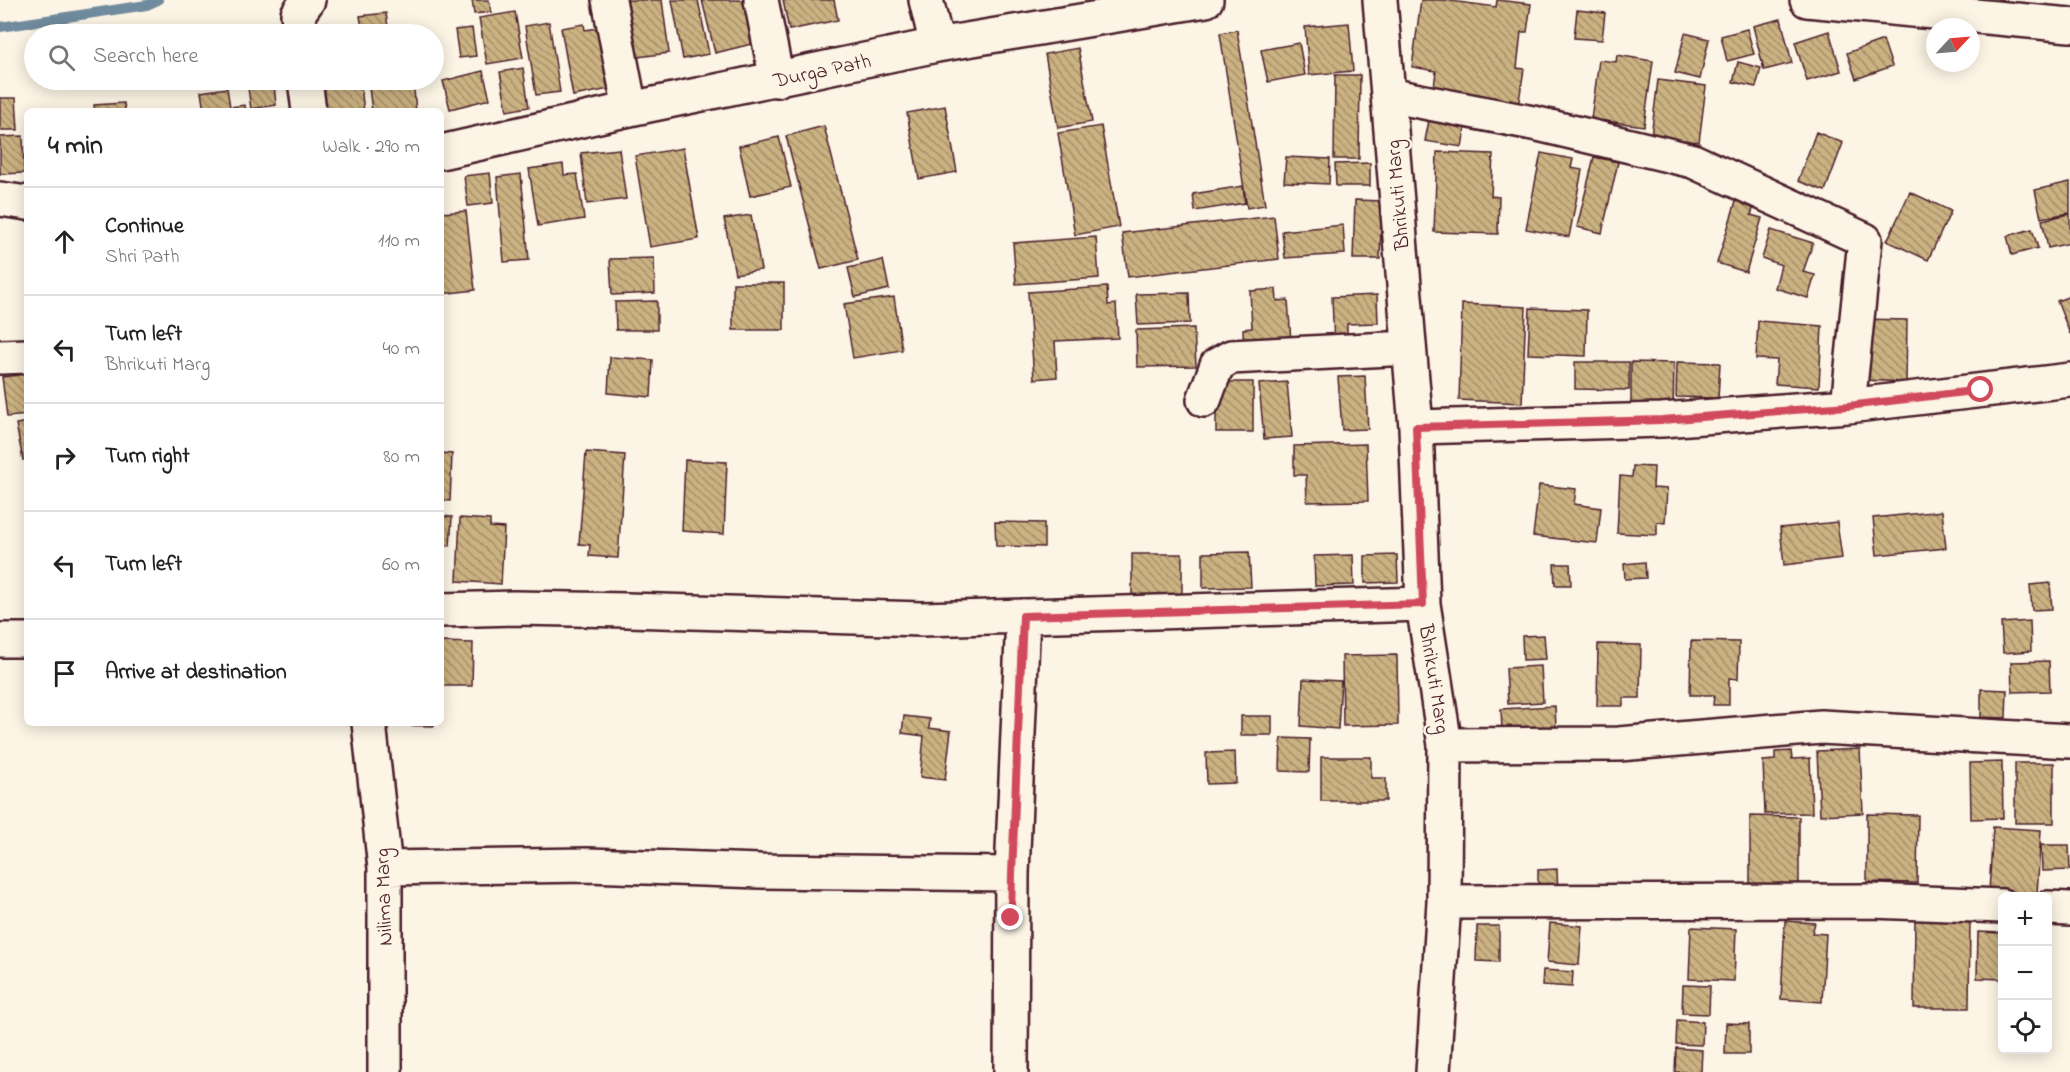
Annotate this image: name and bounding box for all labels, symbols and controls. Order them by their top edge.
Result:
north arrow [1926,18,1980,72]
search box [24,24,444,90]
icon: search [45,41,78,74]
text: Search here [93,41,198,73]
street label: Durga Path [770,47,874,99]
text: 4 min [48,128,103,166]
text: Walk · 290 m [322,133,420,162]
street label: Bhrikuti Marg [1379,138,1421,252]
text: Continue [105,211,184,243]
icon: ahead [48,225,81,258]
text: 110 m [378,227,420,256]
text: Shri Path [105,243,180,272]
text: Turn left [105,319,182,351]
icon: left [48,333,81,366]
text: 40 m [383,335,420,364]
text: Bhrikuti Marg [105,351,210,380]
route start [1967,376,1993,402]
icon: right [48,441,81,474]
text: Turn right [105,441,190,473]
text: 80 m [383,443,420,472]
icon: left [48,549,81,582]
text: Turn left [105,549,182,581]
text: 60 m [382,551,420,580]
street label: Bhrikuti Marg [1407,621,1456,737]
icon: arrive [48,657,81,690]
text: Arrive at destination [105,657,287,689]
street label: Nilima Marg [368,847,404,947]
map controls [1998,892,2052,1054]
button: + [1998,892,2052,946]
route end [997,904,1023,930]
button: − [1998,946,2052,1000]
button: locate [1998,1000,2052,1054]

